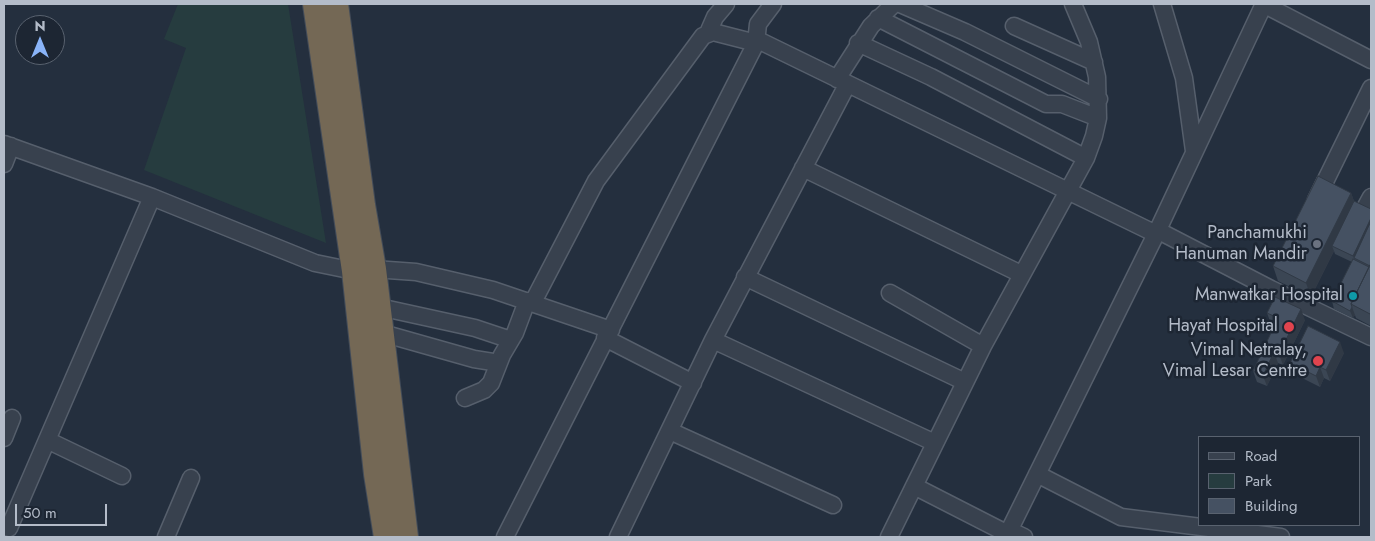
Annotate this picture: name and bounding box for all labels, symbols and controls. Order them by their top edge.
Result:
north arrow [15,15,65,65]
text: N [34,16,46,36]
place label: Panchamukhi Hanuman Mandir [1175,223,1307,266]
marker: Panchamukhi Hanuman Mandir [1311,238,1323,250]
place label: Manwatkar Hospital [1195,285,1343,307]
marker: Manwatkar Hospital [1347,290,1359,302]
place label: Hayat Hospital [1168,316,1278,338]
marker: Hayat Hospital [1282,320,1296,334]
place label: Vimal Netralay, Vimal Lesar Centre [1163,340,1307,382]
marker: Vimal Netralay, Vimal Lesar Centre [1311,354,1325,368]
legend [1198,436,1360,526]
text: Road [1245,445,1277,467]
text: Park [1245,470,1272,492]
scale bar [18,494,110,526]
text: Building [1245,495,1297,517]
text: 50 m [23,502,57,524]

